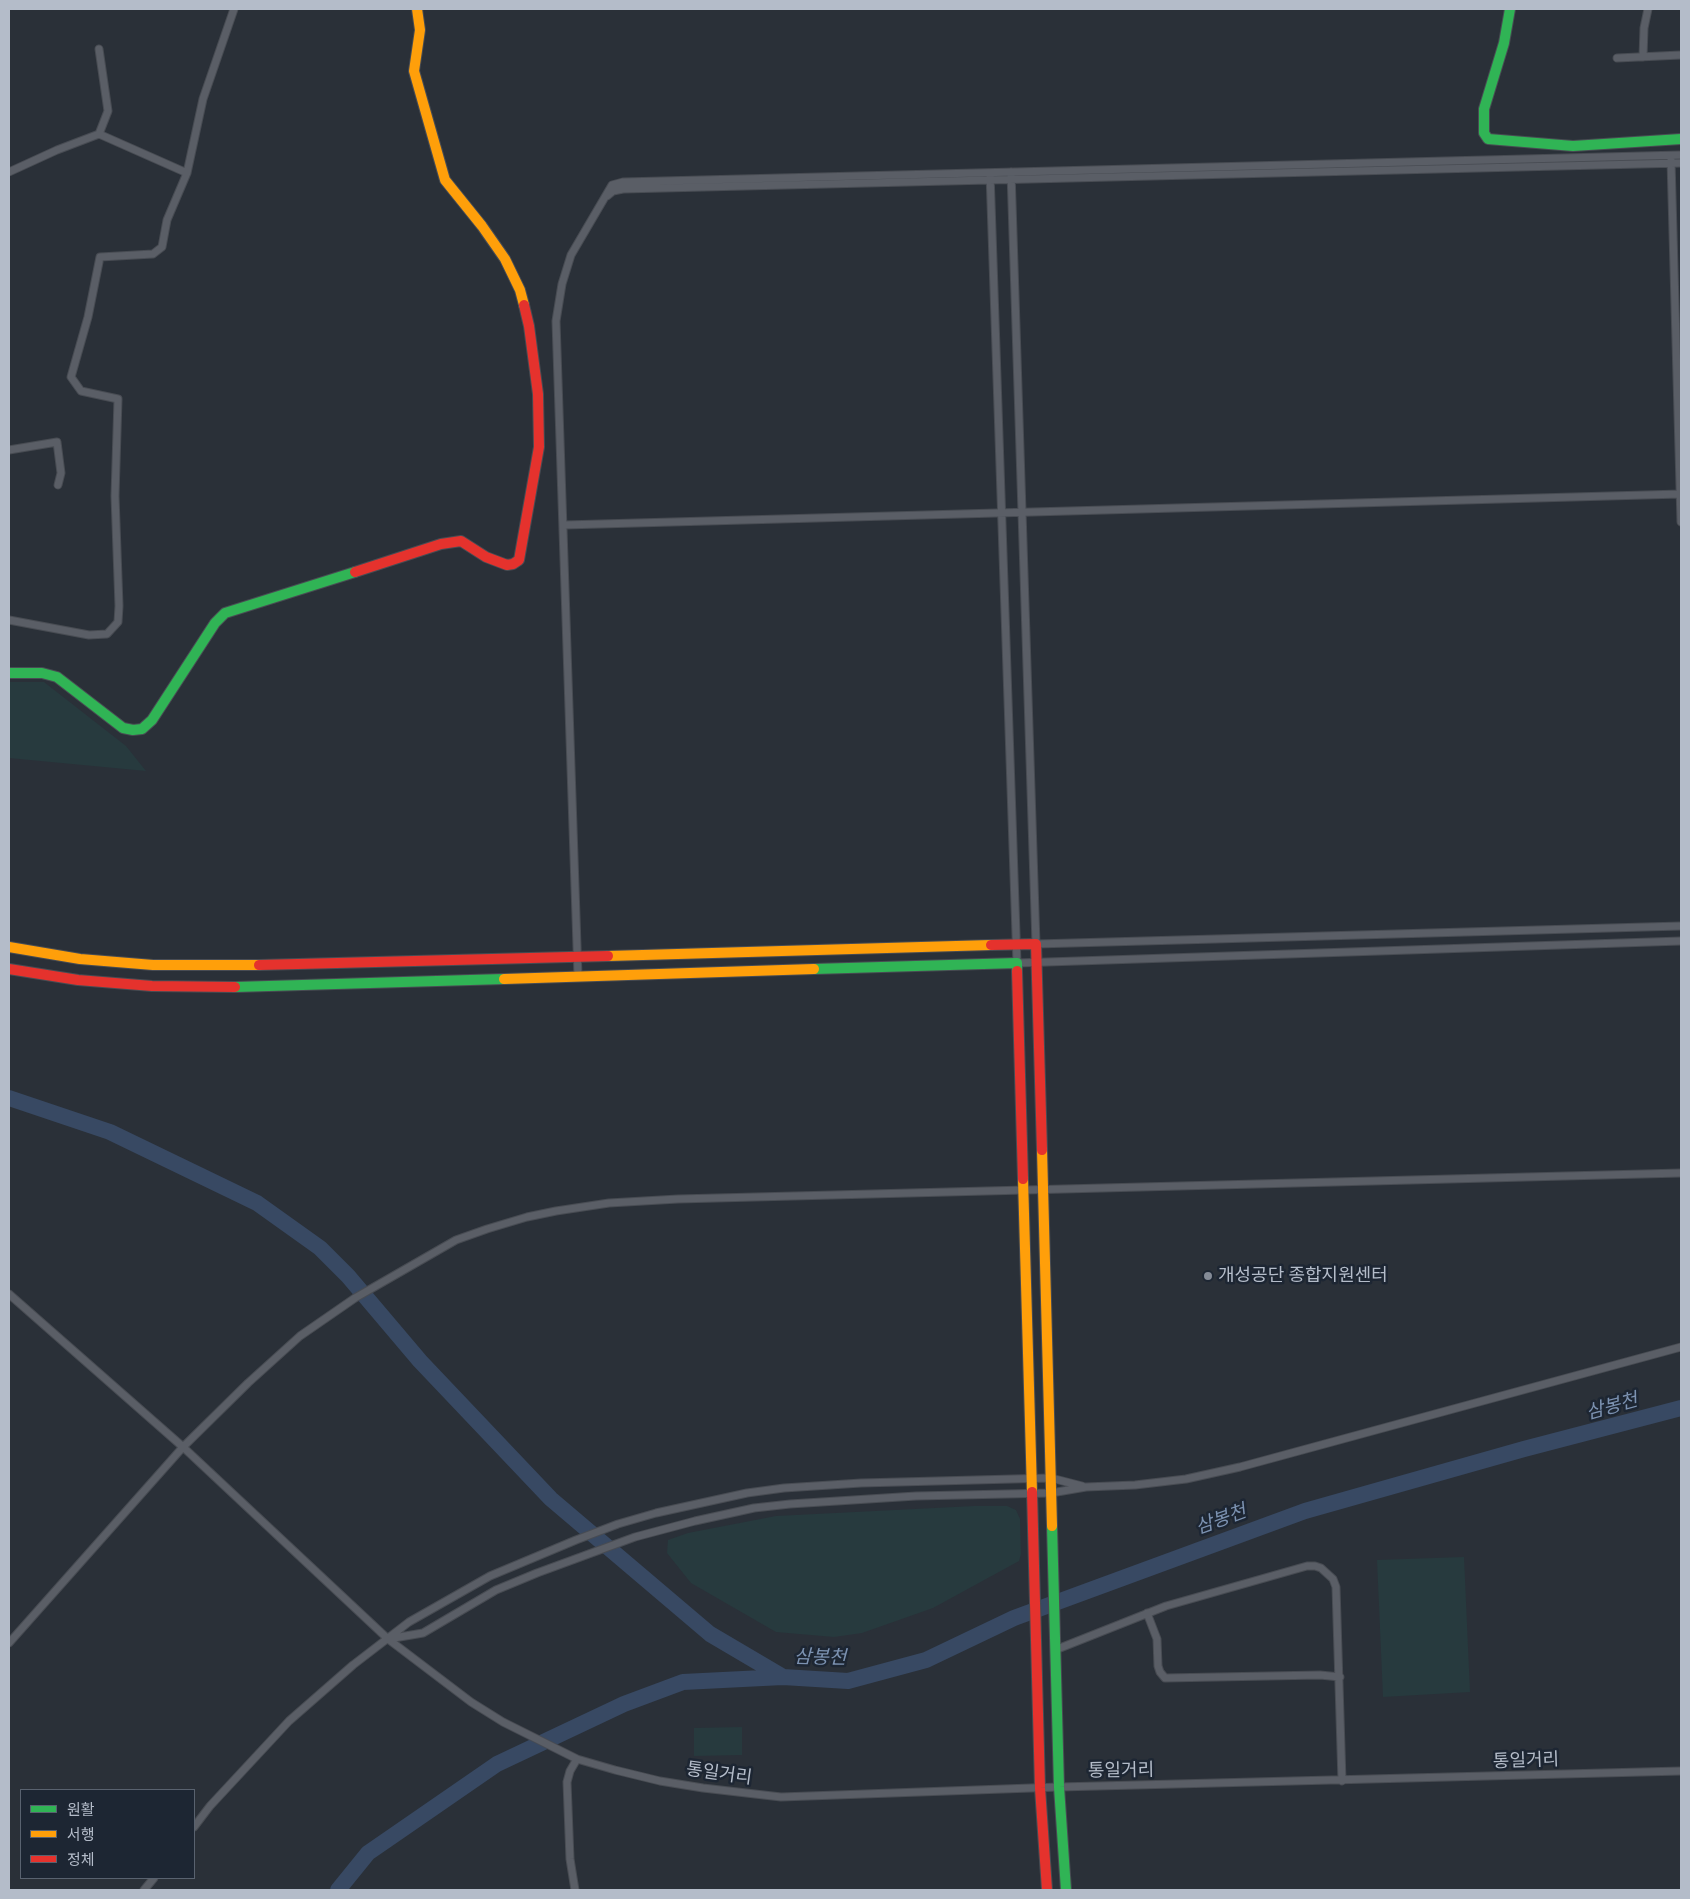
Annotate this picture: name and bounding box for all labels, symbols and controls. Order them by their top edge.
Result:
place label: 개성공단 종합지원센터 [1218,1265,1388,1287]
marker: 개성공단 종합지원센터 [1202,1270,1214,1282]
water label: 삼봉천 [1584,1389,1640,1425]
water label: 삼봉천 [1192,1500,1250,1540]
water label: 삼봉천 [794,1646,846,1670]
street label: 통일거리 [1493,1749,1559,1773]
street label: 통일거리 [685,1759,753,1789]
street label: 통일거리 [1088,1760,1154,1782]
legend [20,1789,195,1879]
text: 원활 [67,1801,95,1819]
text: 서행 [67,1826,95,1844]
text: 정체 [67,1851,95,1869]

